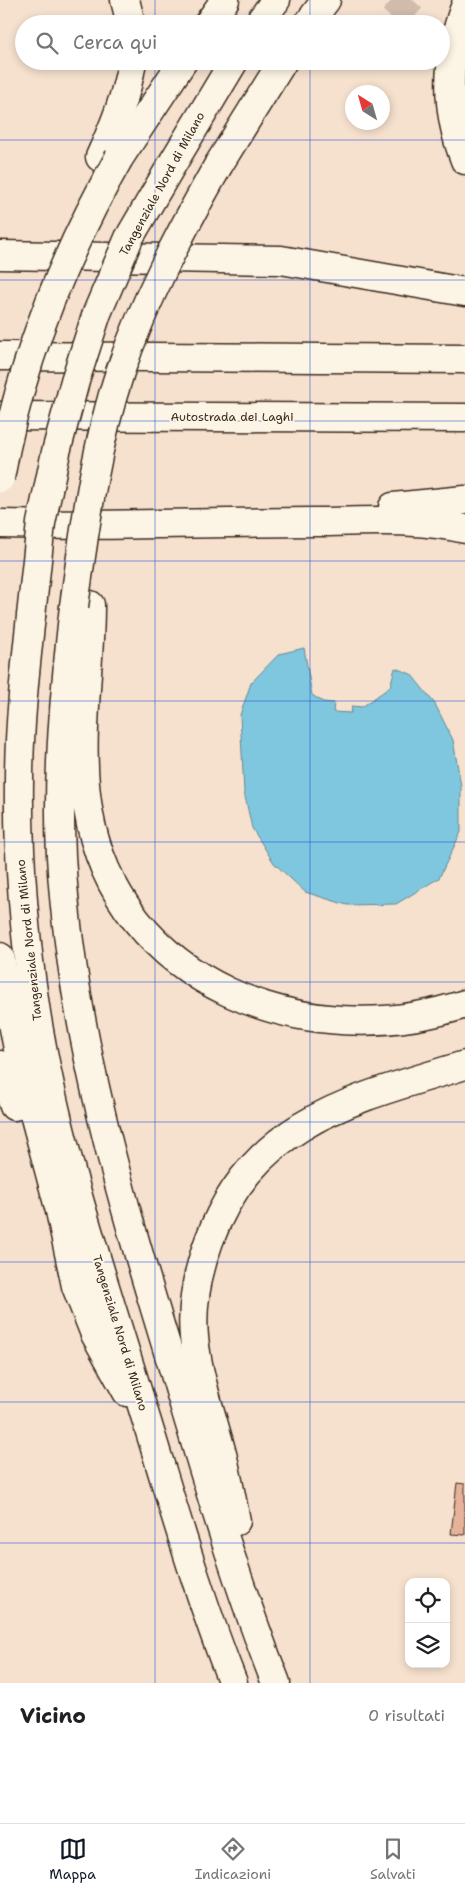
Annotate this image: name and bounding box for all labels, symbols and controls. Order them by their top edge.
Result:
search box [15,15,450,70]
icon: search [33,29,61,57]
text: Cerca qui [73,30,157,55]
north arrow [345,85,390,130]
street label: Tangenziale Nord di Milano [116,109,208,259]
street label: Autostrada dei Laghi [170,409,294,425]
street label: Tangenziale Nord di Milano [13,859,45,1021]
street label: Tangenziale Nord di Milano [89,1253,151,1413]
map controls [405,1578,450,1668]
button: locate [405,1578,450,1623]
button: layers [405,1623,450,1668]
text: Vicino [20,1702,86,1730]
text: 0 risultati [368,1705,445,1726]
tab: Mappa [49,1835,96,1883]
tab: Indicazioni [195,1835,271,1883]
tab: Salvati [370,1835,416,1883]

